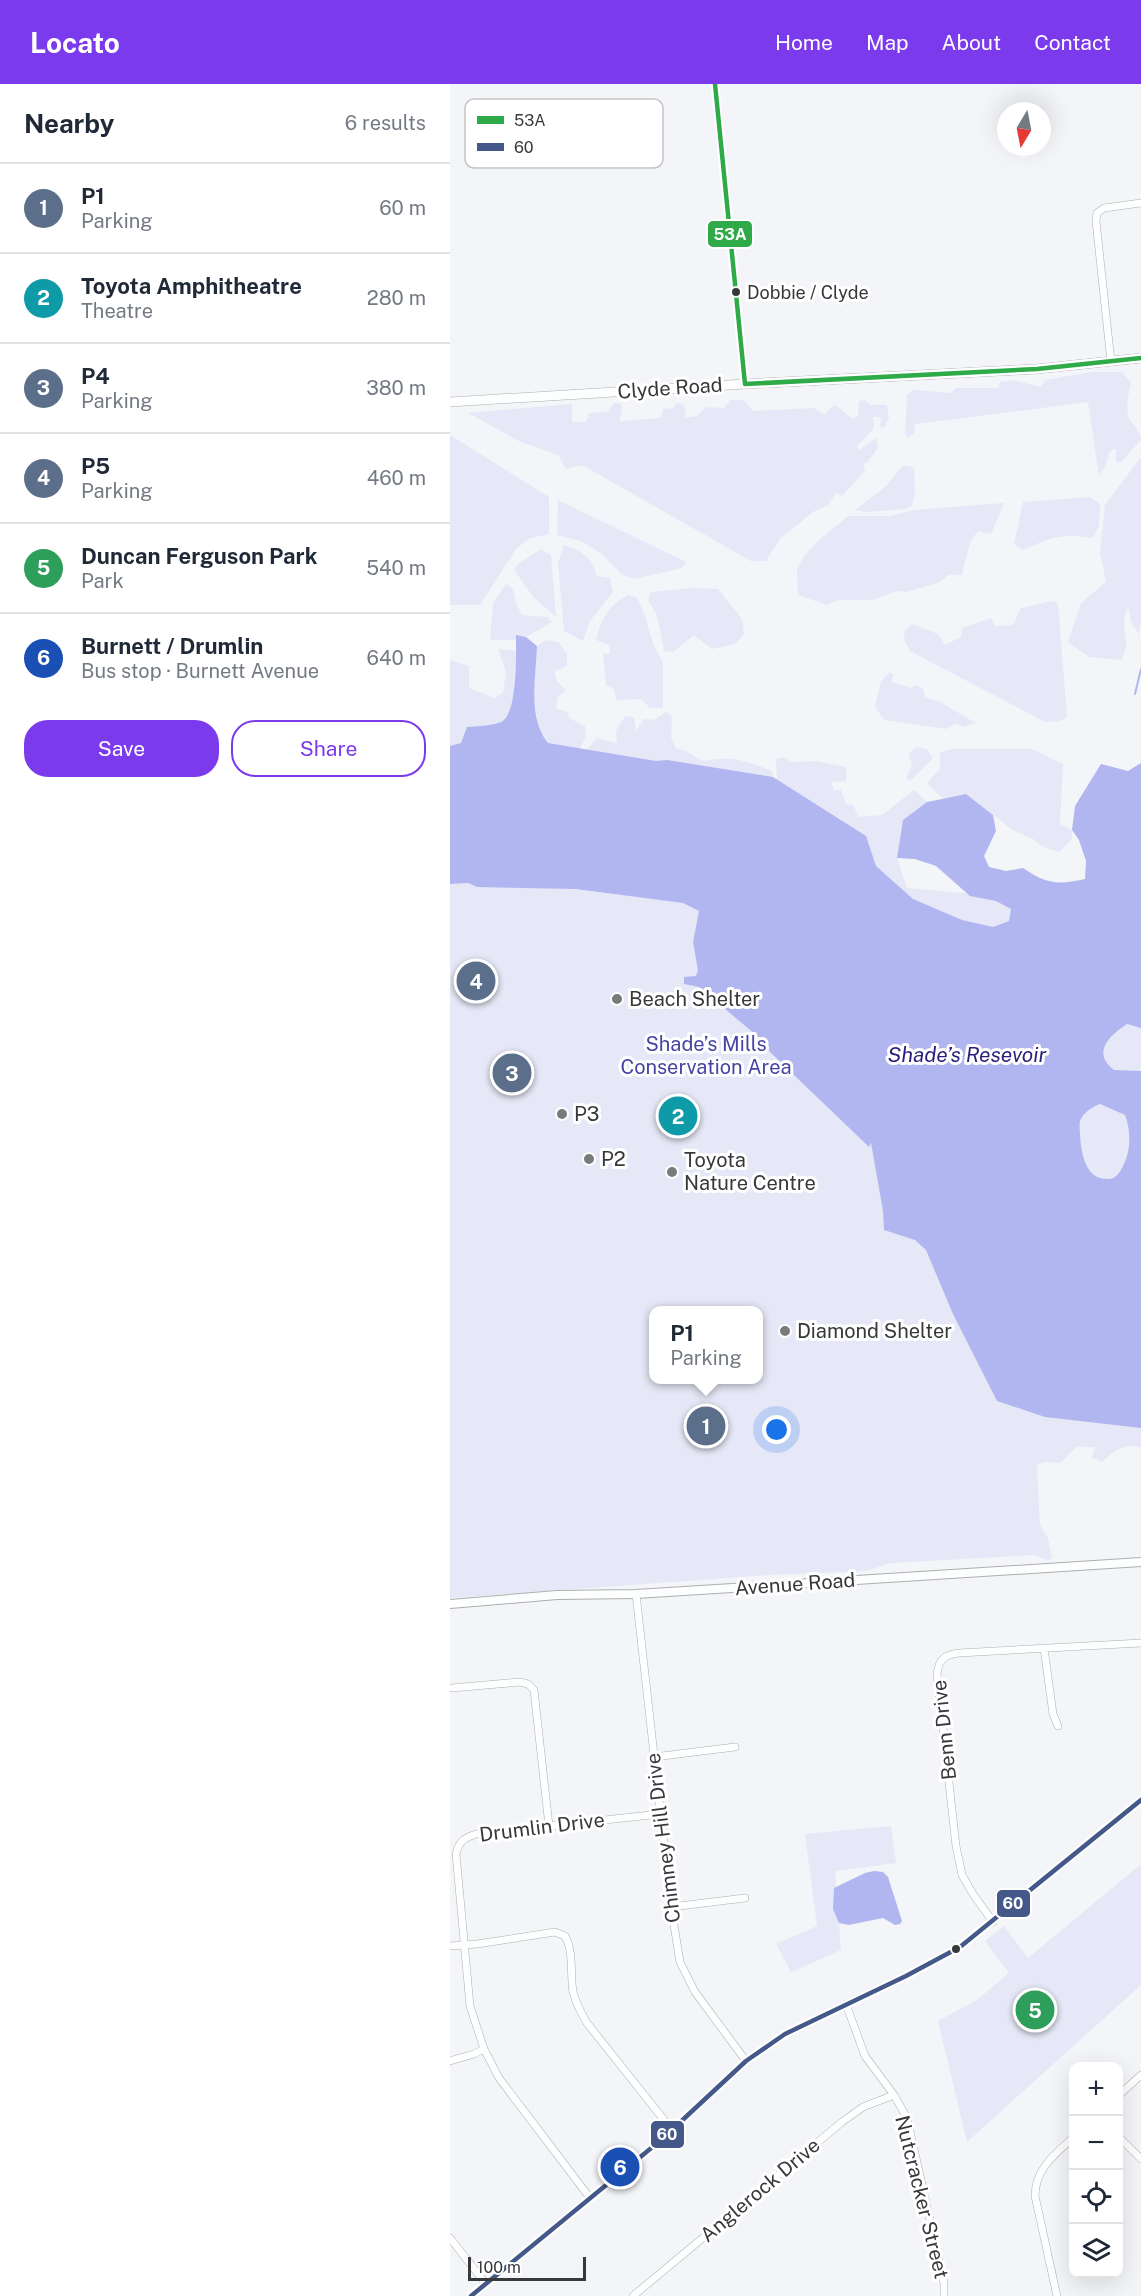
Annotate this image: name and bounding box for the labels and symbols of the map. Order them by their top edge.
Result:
legend [465,99,663,168]
north arrow [997,102,1051,156]
text: 53A [514,111,546,130]
text: 60 [514,138,534,157]
line badge: 53A [707,220,753,248]
text: 53A [713,225,747,244]
place label: Dobbie / Clyde [747,282,869,303]
marker: Dobbie / Clyde [730,286,742,298]
street label: Clyde Road [617,372,723,404]
pin: 4 [456,958,496,1004]
place label: Beach Shelter [629,987,760,1011]
marker: Beach Shelter [610,992,624,1006]
park label: Shade’s Mills Conservation Area [620,1032,792,1079]
water label: Shade’s Resevoir [888,1042,1048,1067]
pin: 3 [492,1050,532,1096]
pin: 2 [658,1094,698,1138]
place label: P3 [574,1102,599,1126]
marker: P3 [555,1107,569,1121]
place label: P2 [601,1147,626,1171]
place label: Toyota Nature Centre [684,1148,816,1195]
marker: P2 [582,1152,596,1166]
marker: Toyota Nature Centre [665,1165,679,1179]
place label: Diamond Shelter [797,1319,952,1343]
marker: Diamond Shelter [778,1324,792,1338]
pin: 1 [686,1404,726,1448]
your location [762,1415,791,1444]
street label: Avenue Road [734,1568,856,1600]
street label: Benn Drive [927,1679,961,1781]
street label: Chimney Hill Drive [641,1752,685,1924]
street label: Drumlin Drive [478,1807,606,1847]
line badge: 60 [996,1889,1031,1918]
text: 60 [1003,1894,1023,1913]
unlabelled marker [950,1943,962,1955]
pin: 5 [1016,1988,1054,2032]
street label: Nutcracker Street [890,2113,954,2281]
line badge: 60 [650,2120,685,2149]
text: 60 [657,2125,677,2144]
street label: Anglerock Drive [695,2133,825,2247]
pin: 6 [600,2144,640,2190]
scale bar [468,2254,586,2282]

